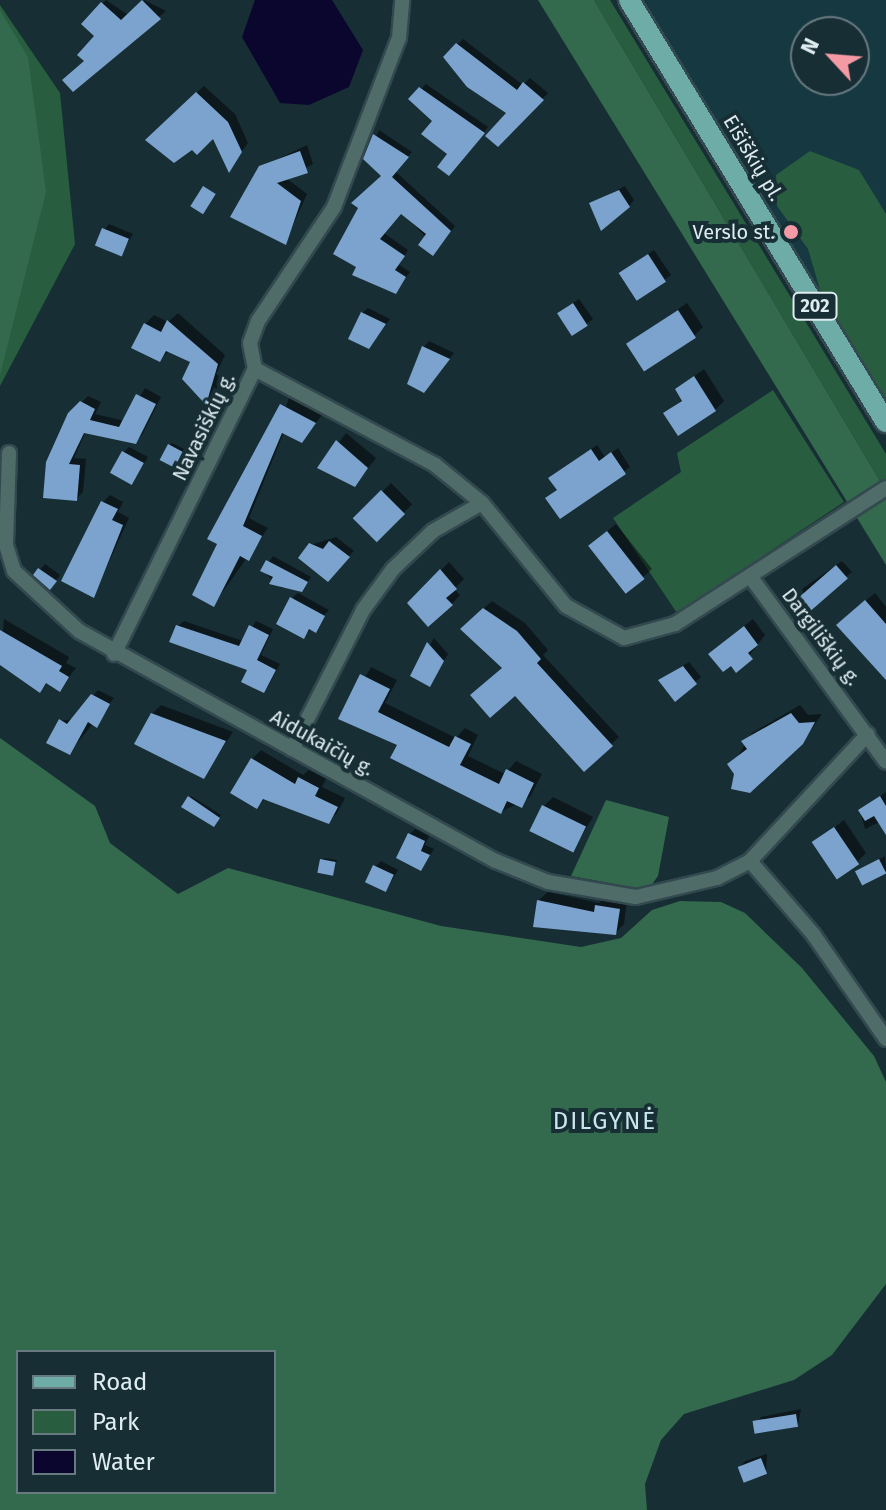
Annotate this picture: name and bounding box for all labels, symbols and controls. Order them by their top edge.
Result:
north arrow [790,16,870,96]
text: N [794,34,825,59]
street label: Eišiškių pl. [718,111,788,205]
place label: Verslo st. [693,220,775,244]
marker: Verslo st. [782,223,800,241]
road number: 202 [791,292,839,320]
street label: Navasiškių g. [168,369,240,485]
street label: Dargiliškių g. [777,584,865,690]
street label: Aidukaičių g. [266,705,378,781]
district label: DILGYNĖ [553,1108,657,1136]
legend [16,1350,276,1494]
text: Road [92,1368,147,1396]
text: Park [92,1408,139,1436]
text: Water [92,1448,155,1476]

